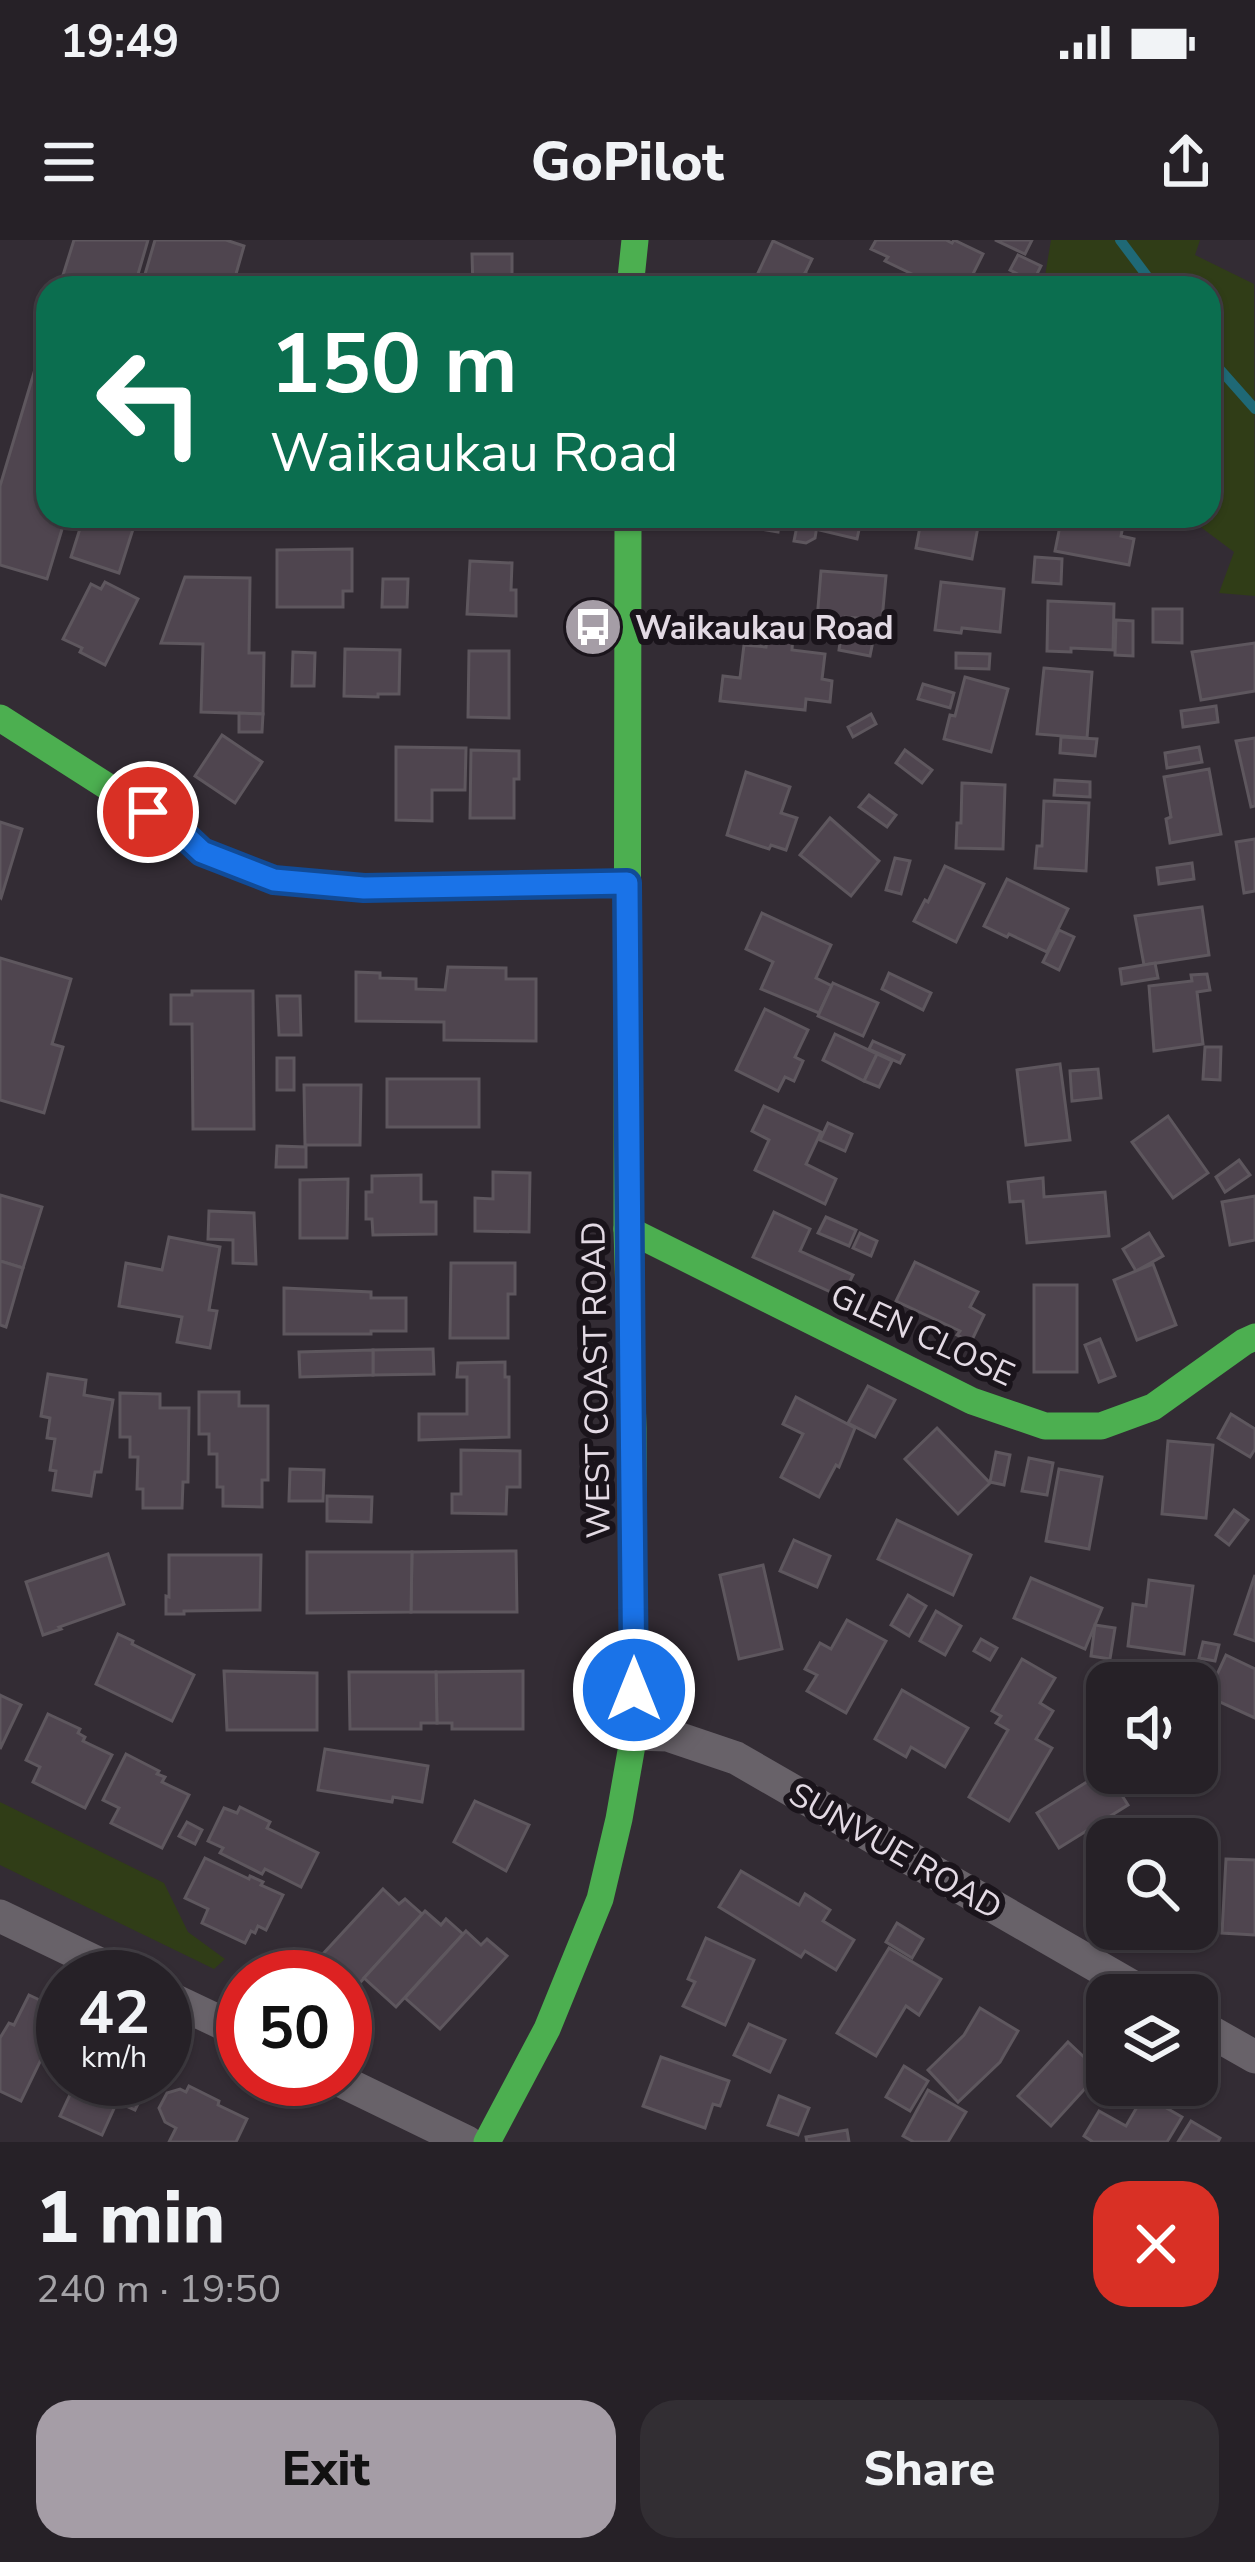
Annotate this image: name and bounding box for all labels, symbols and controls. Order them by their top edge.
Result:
text: 19:49 [60,12,179,73]
text: GoPilot [531,125,724,199]
icon: menu [36,129,102,195]
icon: share [1153,129,1219,195]
text: 150 m [270,307,518,422]
icon: left [72,324,228,480]
text: Waikaukau Road [270,416,678,490]
bus stop icon: Waikaukau Road [562,596,624,658]
place label: Waikaukau Road [635,606,894,651]
pin [97,761,199,863]
icon: arrive [115,779,181,845]
street label: WEST COAST ROAD [571,1221,622,1539]
street label: GLEN CLOSE [823,1273,1022,1398]
position arrow [571,1627,697,1753]
map controls [1086,1662,1218,2106]
button: sound [1086,1662,1218,1794]
street label: SUNVUE ROAD [781,1772,1010,1930]
button: search [1086,1818,1218,1950]
speed limit sign: 50 [216,1950,372,2106]
text: 42 [78,1972,150,2054]
button: layers [1086,1974,1218,2106]
text: km/h [81,2037,147,2078]
text: 1 min [36,2169,225,2267]
button: close [1093,2181,1219,2307]
text: 240 m · 19:50 [36,2263,281,2316]
button: Exit [36,2400,616,2538]
button: Share [640,2400,1219,2538]

